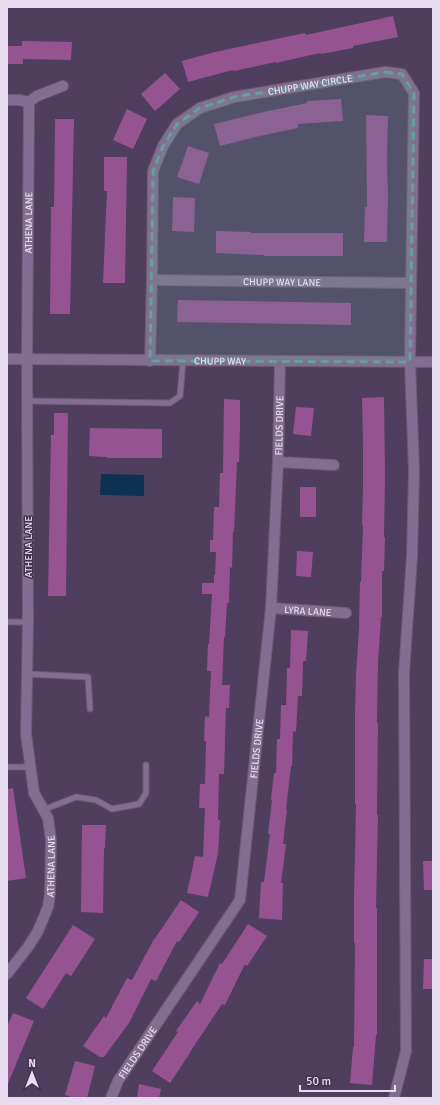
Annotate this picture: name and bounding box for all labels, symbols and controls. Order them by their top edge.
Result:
street label: CHUPP WAY CIRCLE [267,72,354,98]
street label: ATHENA LANE [23,191,35,254]
street label: CHUPP WAY LANE [243,276,321,289]
street label: CHUPP WAY [194,355,246,368]
street label: FIELDS DRIVE [273,395,286,456]
street label: ATHENA LANE [23,516,35,578]
street label: LYRA LANE [284,604,332,619]
street label: FIELDS DRIVE [248,718,266,779]
street label: ATHENA LANE [45,834,58,898]
street label: FIELDS DRIVE [116,1024,160,1081]
north arrow [12,1053,52,1093]
text: N [28,1057,36,1070]
scale bar [300,1067,395,1093]
text: 50 m [306,1074,331,1089]

